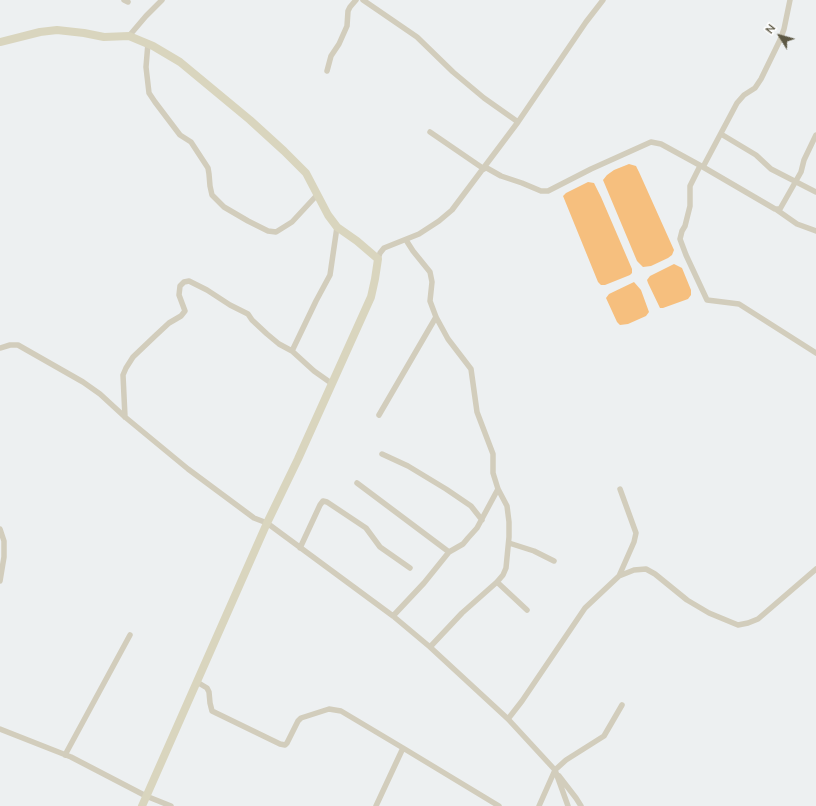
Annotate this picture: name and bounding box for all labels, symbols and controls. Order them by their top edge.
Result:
north arrow [760,16,800,56]
text: N [762,21,779,36]

